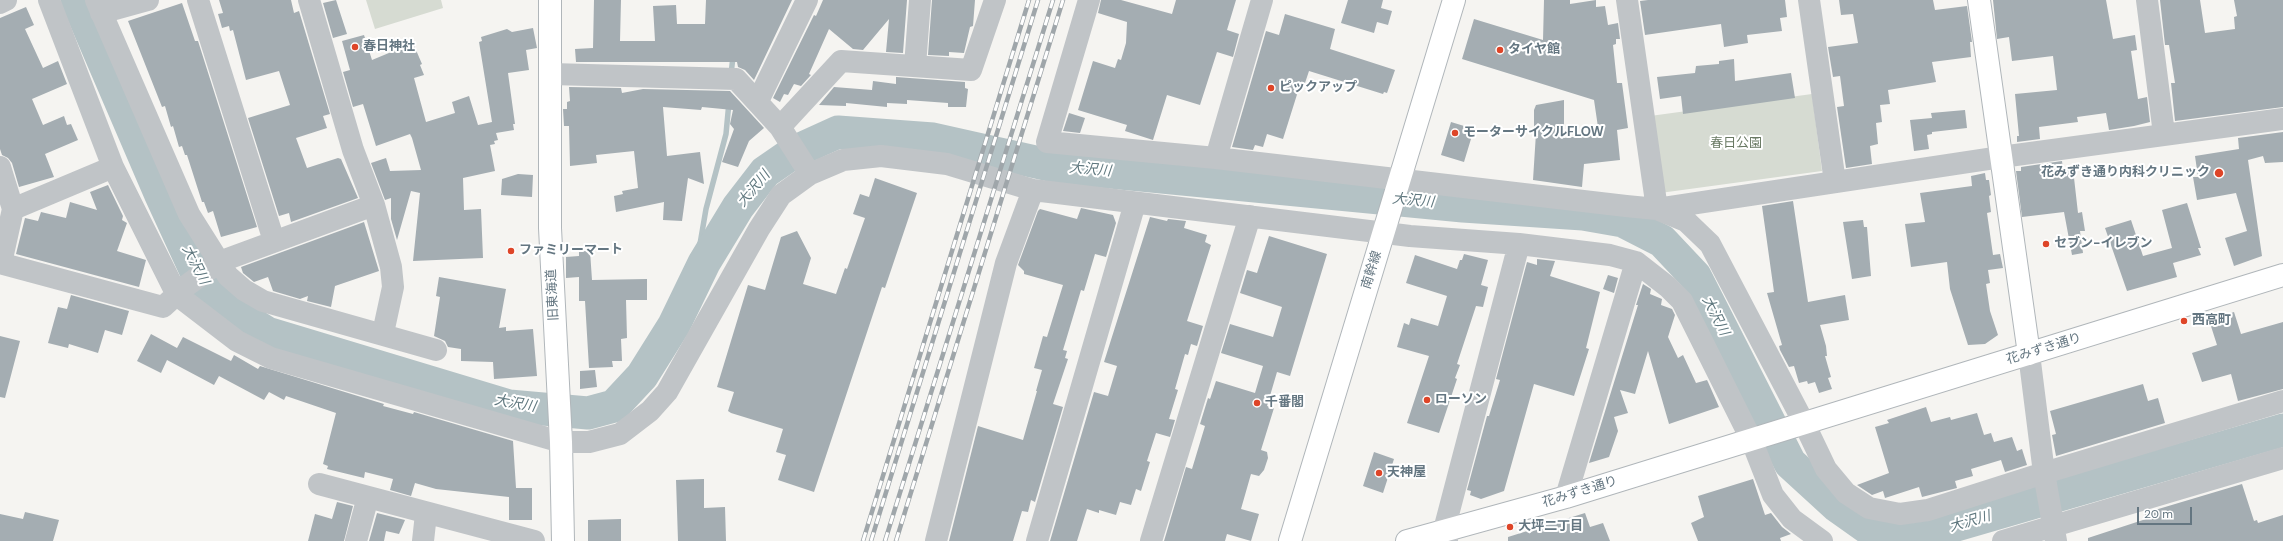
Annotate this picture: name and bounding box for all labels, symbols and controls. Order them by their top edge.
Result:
place label: 春日神社 [363,39,415,55]
marker: 春日神社 [350,42,360,52]
place label: タイヤ館 [1508,42,1560,58]
marker: タイヤ館 [1495,45,1505,55]
place label: ピックアップ [1279,80,1357,96]
marker: ピックアップ [1266,83,1276,93]
place label: モーターサイクルFLOW [1463,125,1604,141]
marker: モーターサイクルFLOW [1450,128,1460,138]
park label: 春日公園 [1710,136,1762,152]
water label: 大沢川 [1068,160,1112,180]
place label: 花みずき通り内科クリニック [2041,165,2210,181]
marker: 花みずき通り内科クリニック [2213,167,2225,179]
water label: 大沢川 [734,168,774,210]
water label: 大沢川 [1391,191,1435,211]
place label: セブン-イレブン [2054,236,2152,252]
marker: セブン-イレブン [2041,239,2051,249]
water label: 大沢川 [178,242,212,288]
place label: ファミリーマート [519,243,623,259]
marker: ファミリーマート [506,246,516,256]
street label: 南幹線 [1359,249,1385,291]
street label: 旧東海道 [544,269,562,321]
water label: 大沢川 [1698,293,1732,339]
place label: 西高町 [2192,313,2231,329]
marker: 西高町 [2179,316,2189,326]
street label: 花みずき通り [2004,330,2084,368]
water label: 大沢川 [493,392,537,416]
place label: ローソン [1435,392,1487,408]
place label: 千番閣 [1265,395,1304,411]
marker: ローソン [1422,395,1432,405]
marker: 千番閣 [1252,398,1262,408]
place label: 天神屋 [1387,465,1426,481]
marker: 天神屋 [1374,468,1384,478]
street label: 花みずき通り [1540,473,1620,511]
scale bar [2139,499,2194,525]
text: 20 m [2144,506,2173,522]
water label: 大沢川 [1947,508,1993,536]
place label: 大坪二丁目 [1518,519,1583,535]
marker: 大坪二丁目 [1505,522,1515,532]

